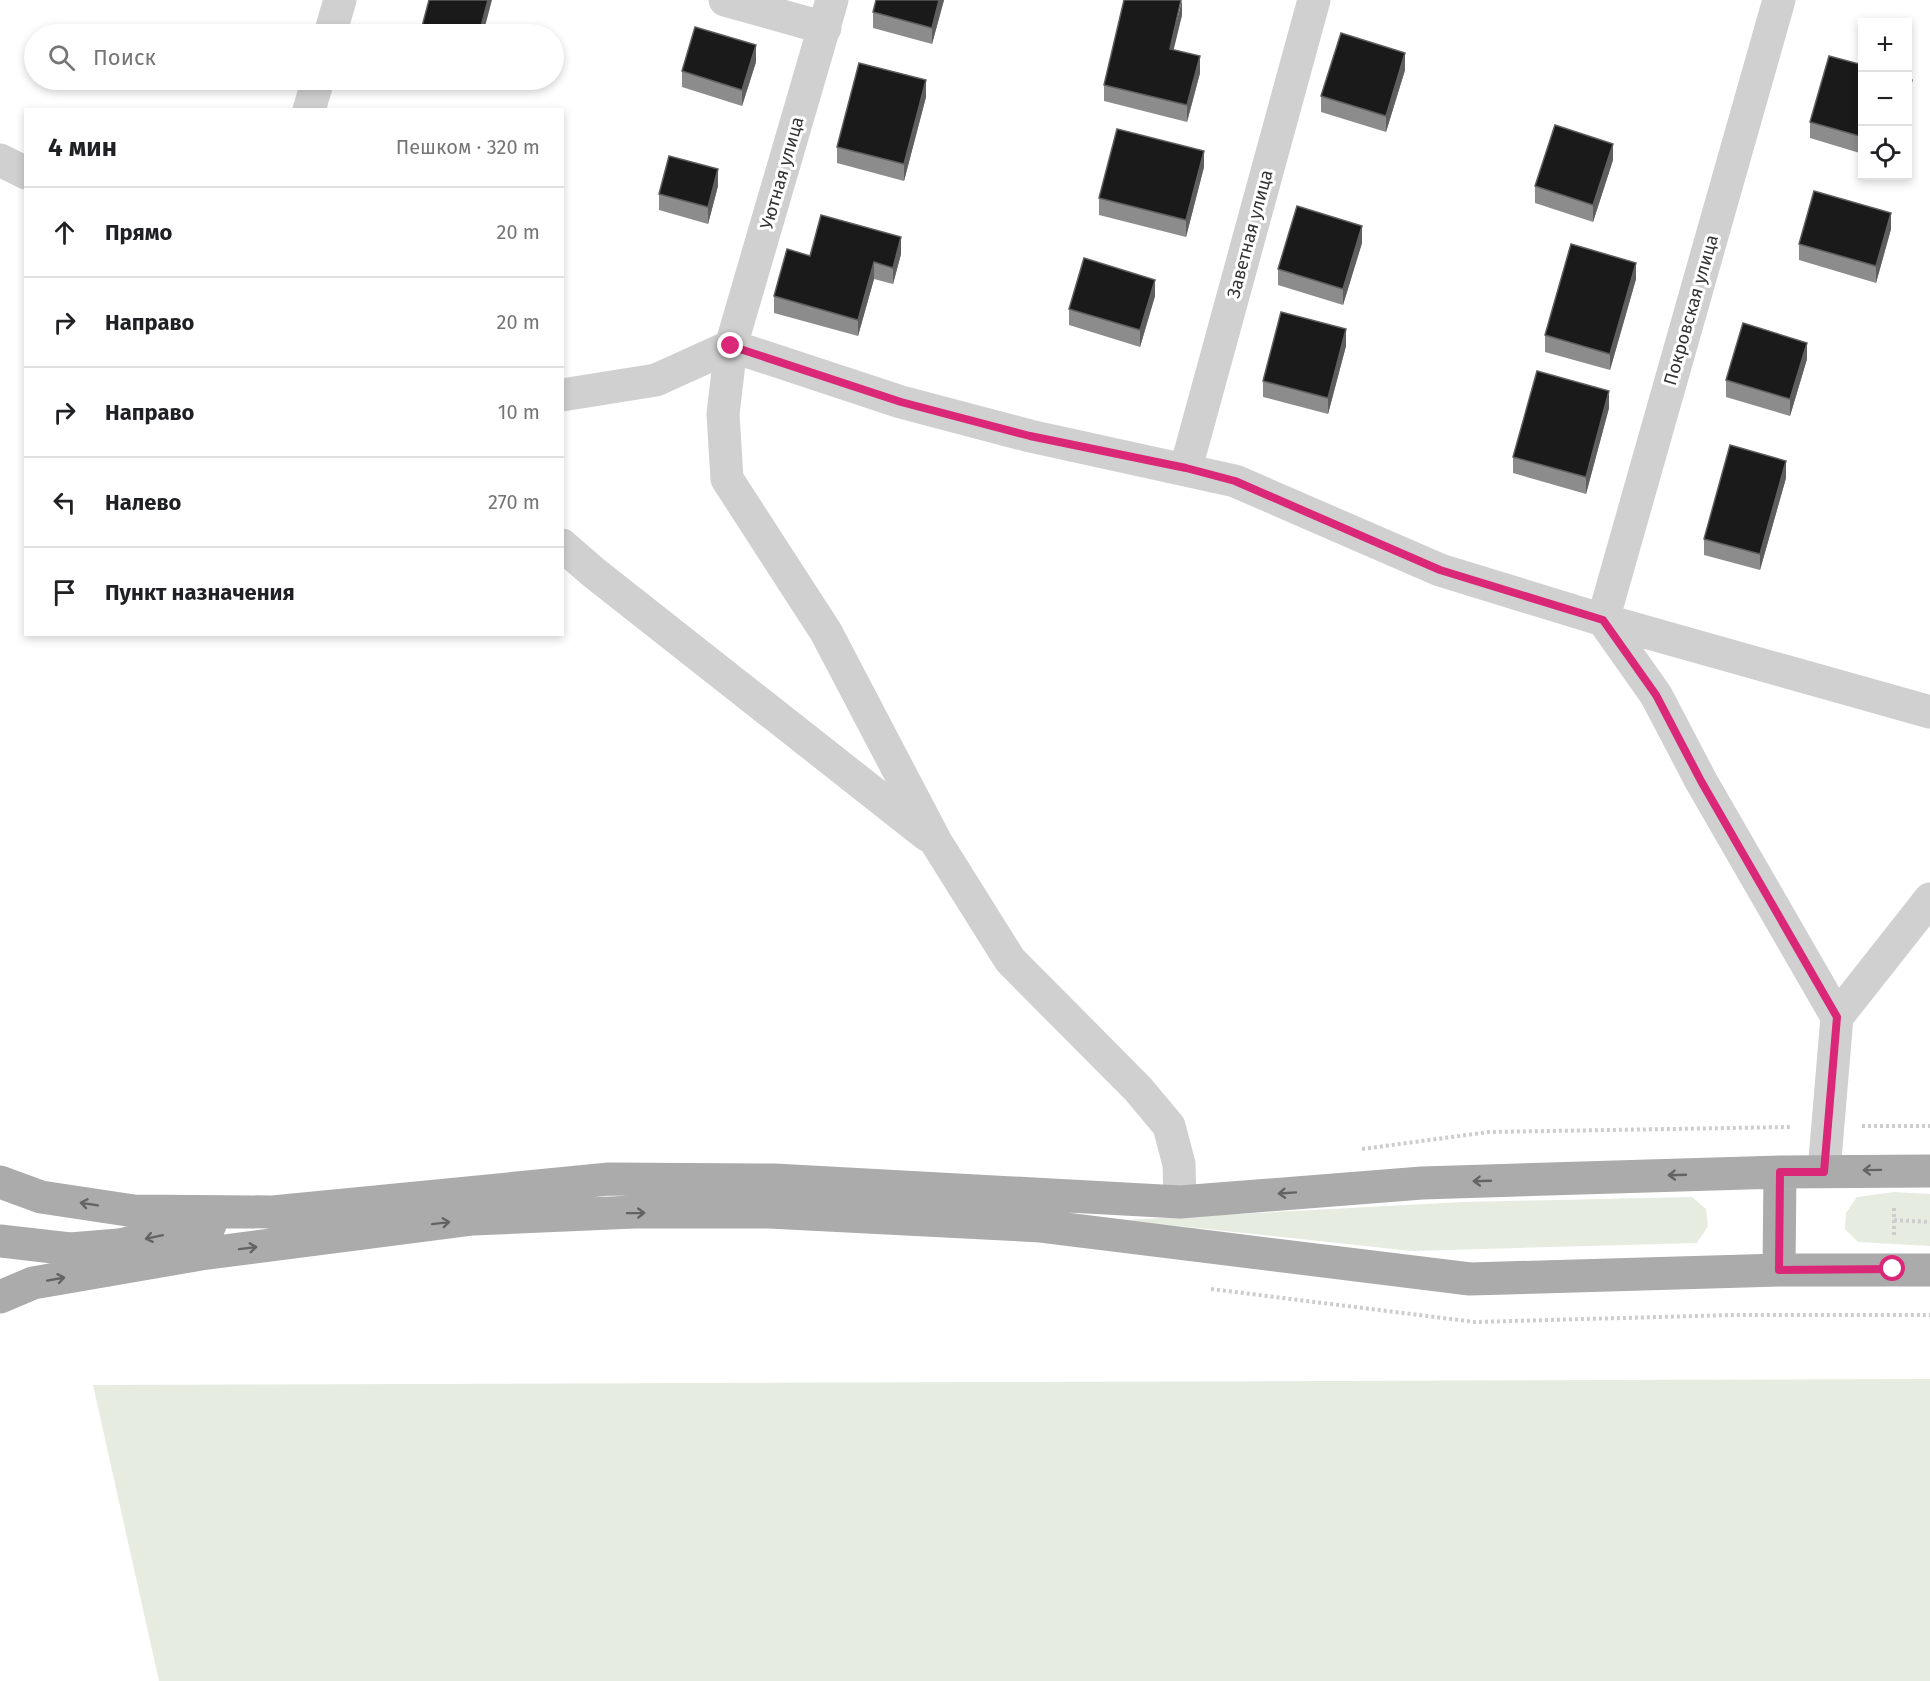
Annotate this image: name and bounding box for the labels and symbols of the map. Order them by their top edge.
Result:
street label: Уютная улица [755,114,809,232]
street label: Заветная улица [1222,167,1278,301]
street label: Покровская улица [1659,232,1723,388]
route end [717,332,743,358]
one-way arrow [1862,1165,1882,1176]
one-way arrow [1667,1170,1687,1181]
one-way arrow [1472,1175,1492,1187]
one-way arrow [1278,1188,1298,1199]
one-way arrow [80,1199,100,1210]
one-way arrow [626,1207,646,1218]
one-way arrow [431,1217,451,1228]
one-way arrow [145,1232,165,1243]
one-way arrow [238,1242,257,1253]
route start [1879,1255,1905,1281]
one-way arrow [45,1274,65,1285]

